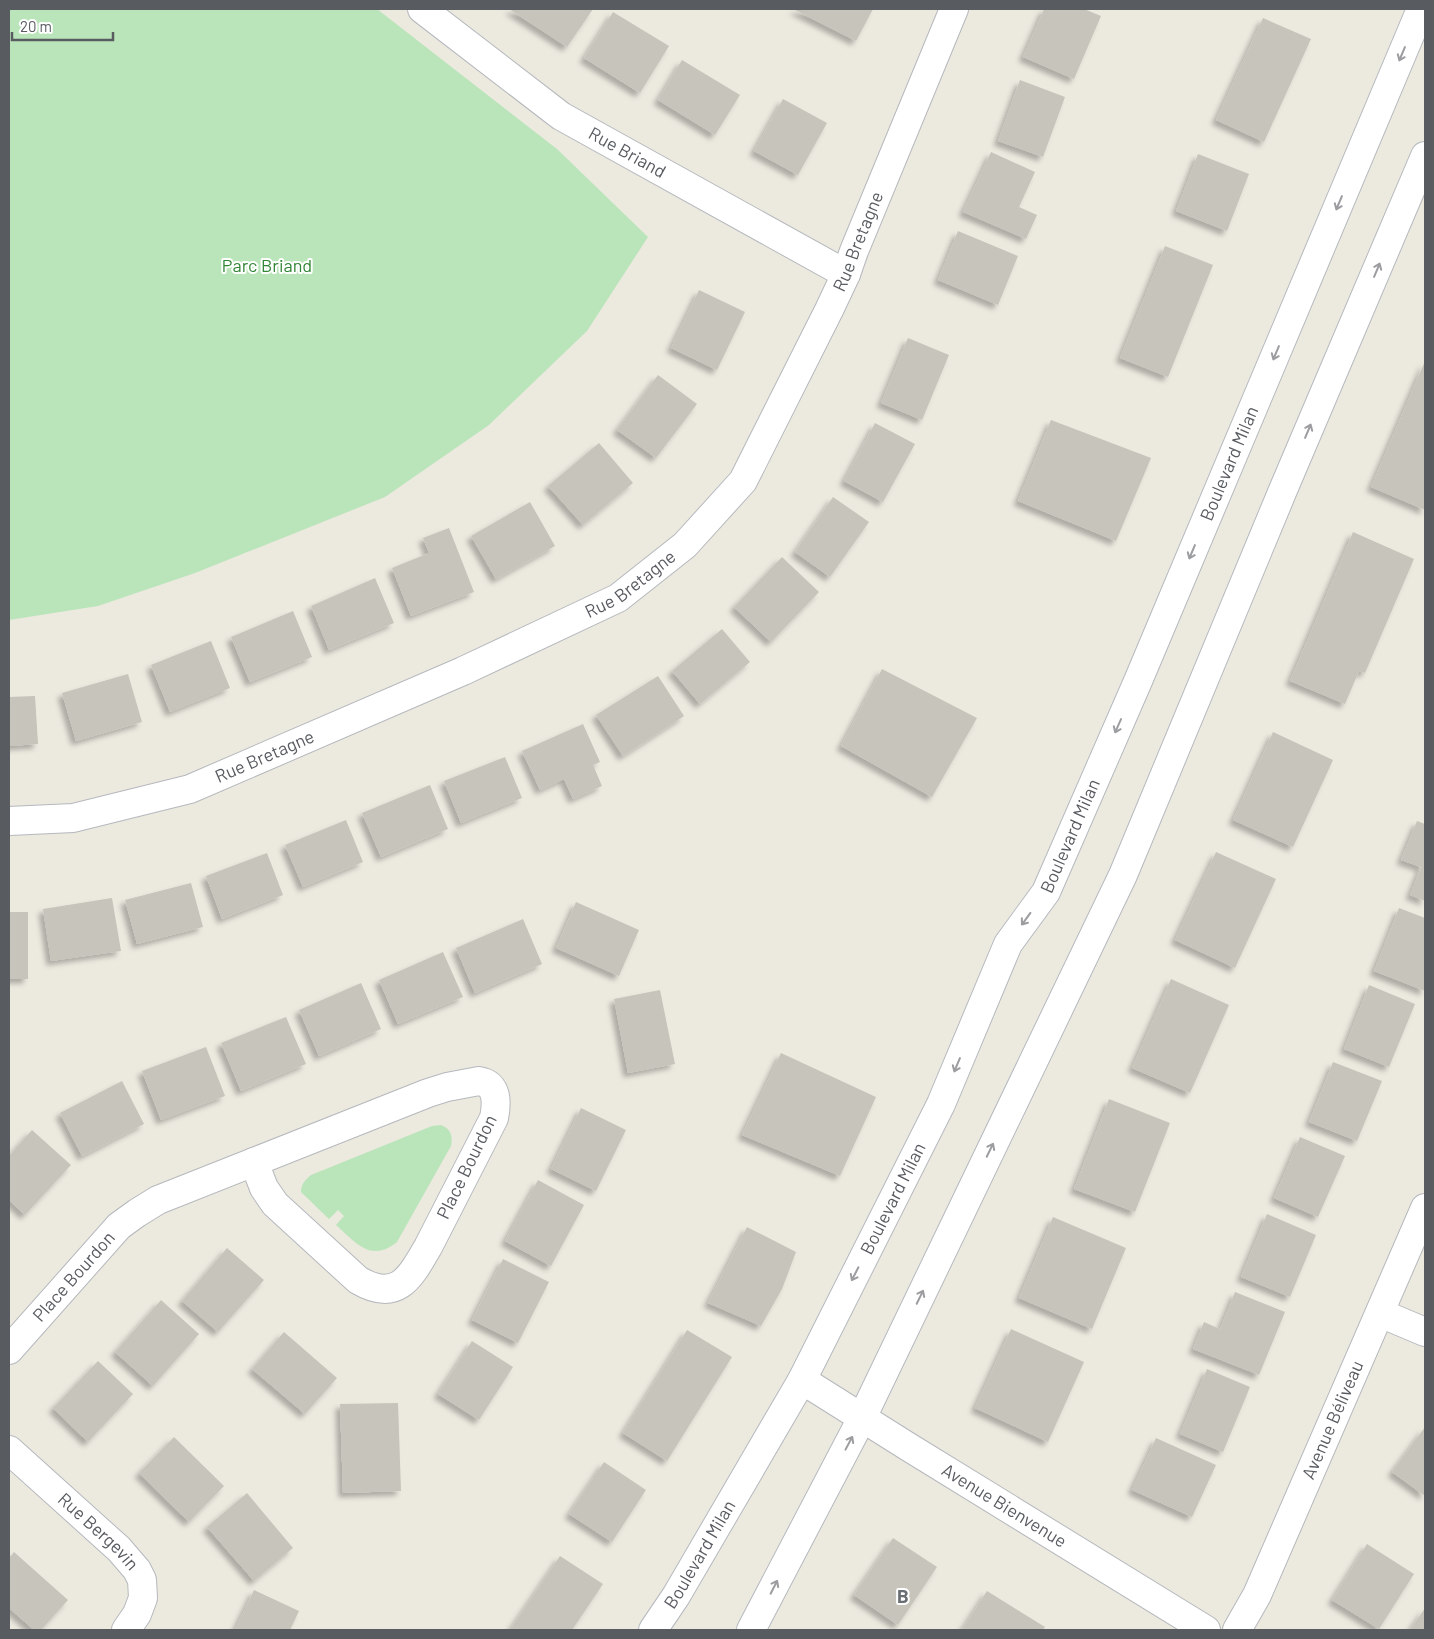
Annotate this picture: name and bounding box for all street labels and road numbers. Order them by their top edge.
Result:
street label: Rue Briand [585,122,670,182]
street label: Rue Bretagne [827,188,887,295]
street label: Boulevard Milan [1195,403,1262,524]
street label: Rue Bretagne [581,545,680,622]
street label: Rue Bretagne [211,725,317,787]
street label: Boulevard Milan [1035,775,1104,896]
street label: Place Bourdon [431,1111,501,1222]
street label: Boulevard Milan [855,1139,930,1258]
street label: Place Bourdon [28,1226,119,1326]
street label: Avenue Béliveau [1297,1357,1367,1482]
street label: Avenue Bienvenue [938,1458,1071,1552]
street label: Rue Bergevin [54,1488,144,1574]
street label: Boulevard Milan [659,1496,740,1613]

